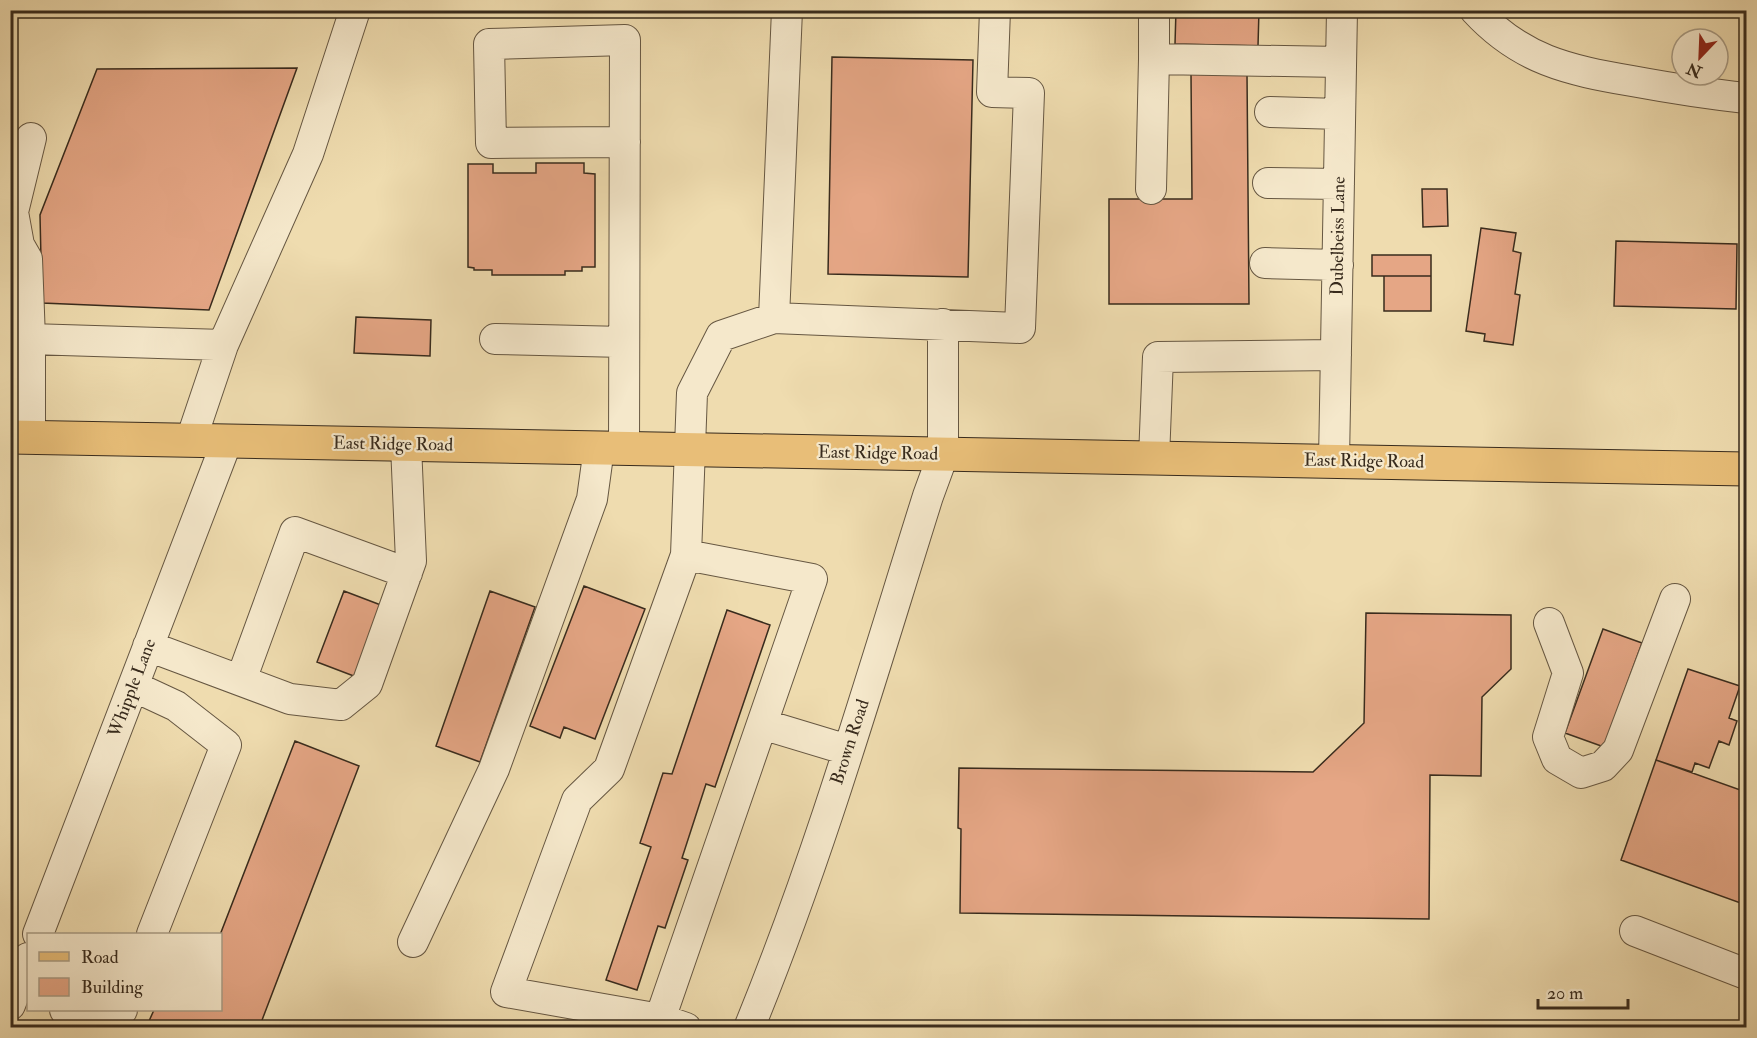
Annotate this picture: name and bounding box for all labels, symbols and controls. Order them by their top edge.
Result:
north arrow [1670,27,1730,87]
text: N [1683,58,1706,82]
street label: Dubelbeiss Lane [1325,176,1351,296]
street label: East Ridge Road [333,431,454,457]
street label: East Ridge Road [818,440,939,466]
street label: East Ridge Road [1304,448,1425,474]
street label: Whipple Lane [102,635,162,742]
street label: Brown Road [825,696,875,788]
legend [27,933,222,1011]
text: Road [81,946,119,969]
scale bar [1538,972,1628,1010]
text: Building [81,976,144,999]
text: 20 m [1547,982,1583,1005]

